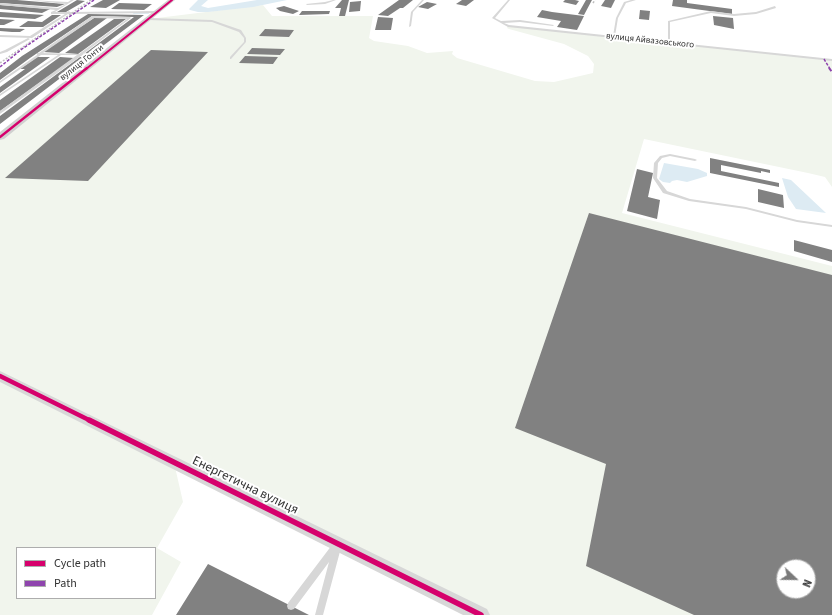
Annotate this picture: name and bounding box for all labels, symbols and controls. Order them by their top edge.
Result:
street label: вулиця Айвазовського [605,31,695,51]
street label: вулиця Гонти [58,43,106,83]
street label: Енергетична вулиця [189,454,301,518]
legend [16,547,156,599]
text: Cycle path [54,555,106,572]
north arrow [776,559,816,599]
text: Path [54,575,77,592]
text: N [798,577,815,590]

